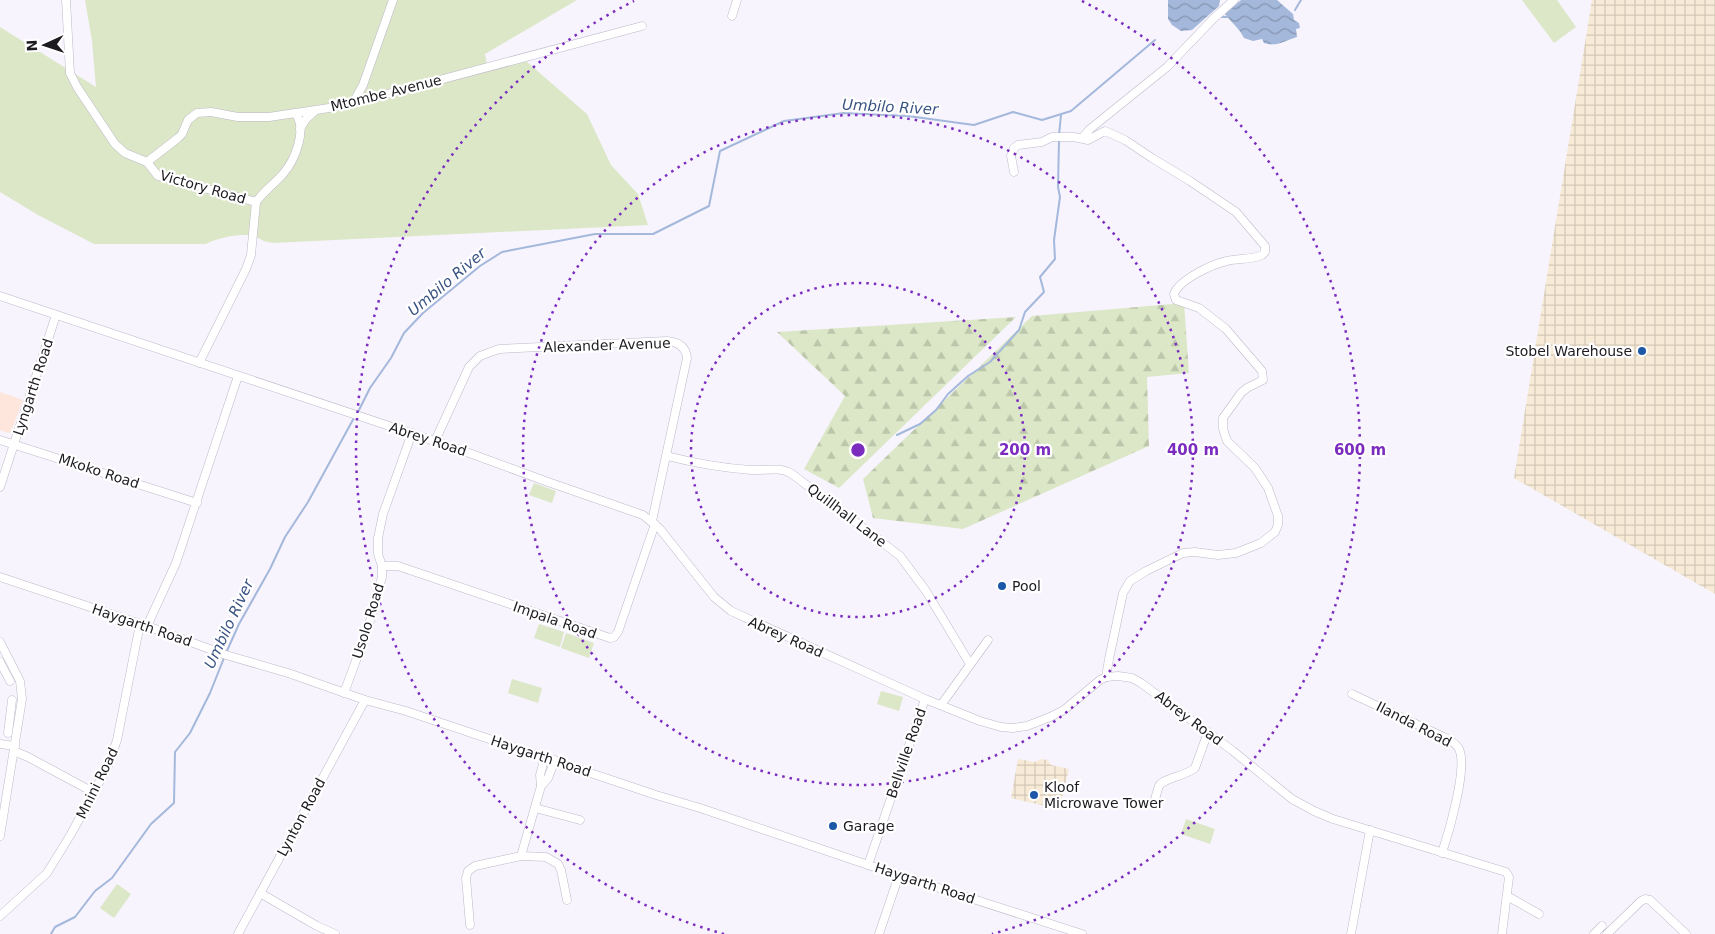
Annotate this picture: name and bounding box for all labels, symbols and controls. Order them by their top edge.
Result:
north arrow [20,20,70,70]
text: N [24,39,40,52]
street label: Mtombe Avenue [329,71,443,115]
water label: Umbilo River [841,95,939,119]
street label: Victory Road [158,167,248,207]
water label: Umbilo River [404,244,490,320]
street label: Alexander Avenue [543,335,671,355]
street label: Lyngarth Road [10,337,56,437]
place label: Stobel Warehouse [1505,343,1632,359]
marker: Stobel Warehouse [1636,345,1648,357]
street label: Abrey Road [387,419,469,459]
centre of rings [849,441,867,459]
text: 200 m [999,441,1051,459]
text: 400 m [1167,441,1219,459]
text: 600 m [1334,441,1386,459]
street label: Mkoko Road [57,450,141,492]
street label: Quillhall Lane [804,480,890,550]
water label: Umbilo River [201,576,258,671]
place label: Pool [1012,578,1041,594]
marker: Pool [996,580,1008,592]
street label: Usolo Road [349,581,387,661]
street label: Impala Road [511,598,599,642]
street label: Haygarth Road [90,600,194,650]
street label: Abrey Road [746,613,826,661]
street label: Abrey Road [1152,687,1226,749]
street label: Ilanda Road [1374,698,1454,750]
street label: Bellville Road [883,706,929,800]
street label: Haygarth Road [489,732,593,780]
street label: Mnini Road [73,745,121,821]
street label: Lynton Road [274,775,328,859]
place label: Kloof Microwave Tower [1044,779,1164,811]
marker: Kloof Microwave Tower [1028,789,1040,801]
place label: Garage [843,818,894,834]
marker: Garage [827,820,839,832]
street label: Haygarth Road [873,859,977,907]

